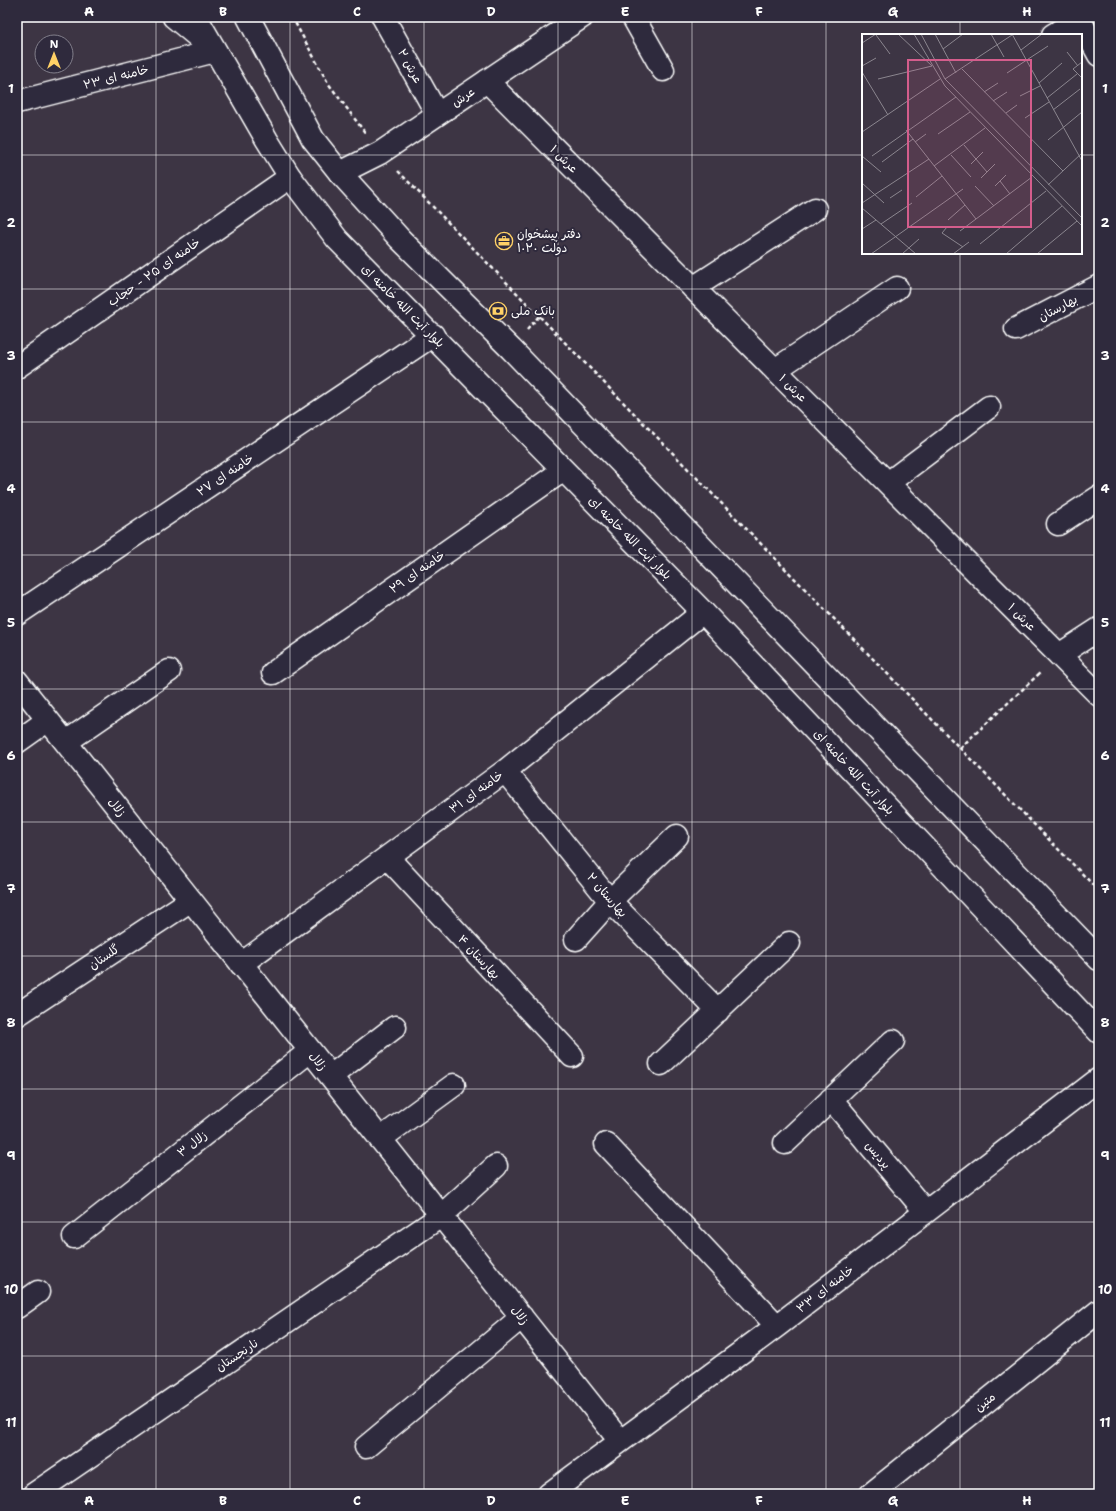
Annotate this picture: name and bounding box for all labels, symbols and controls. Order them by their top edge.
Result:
text: A [84,3,94,20]
text: B [219,3,227,20]
text: C [353,3,361,20]
text: D [486,3,496,20]
text: E [621,3,630,20]
text: F [755,3,763,20]
text: G [888,3,899,20]
text: H [1022,3,1032,20]
north arrow [34,34,74,74]
inset map [862,34,1082,254]
text: N [50,37,59,52]
street label: عرش ۲ [394,46,426,86]
street label: خامنه ای ۲۳ [82,61,150,93]
text: 1 [8,80,14,97]
text: 1 [1102,80,1108,97]
street label: عرش [448,83,478,111]
street label: عرش ۱ [547,142,581,176]
text: 2 [6,214,16,231]
text: 2 [1100,214,1110,231]
place label: دفتر پیشخوان دولت ۱۰۲۰ [517,226,581,256]
office icon: دفتر پیشخوان دولت ۱۰۲۰ [494,231,514,251]
street label: خامنه ای ۲۵ - حجاب [105,234,203,310]
street label: بلوار آیت الله خامنه ای [358,261,448,351]
street label: بهارستان [1036,291,1080,325]
bank icon: بانک ملی [488,301,508,321]
place label: بانک ملی [511,303,555,319]
text: 3 [6,347,16,364]
text: 3 [1100,347,1110,364]
street label: عرش ۱ [776,371,810,405]
street label: خامنه ای ۲۷ [193,450,257,500]
text: 4 [6,480,16,497]
text: 4 [1100,480,1110,497]
street label: بلوار آیت الله خامنه ای [585,493,675,583]
street label: خامنه ای ۲۹ [386,547,448,597]
street label: عرش ۱ [1005,600,1039,634]
text: 5 [7,614,15,631]
text: 5 [1101,614,1109,631]
street label: بلوار آیت الله خامنه ای [810,726,898,818]
text: 6 [6,747,16,764]
text: 6 [1100,747,1110,764]
street label: خامنه ای ۳۱ [446,767,506,817]
street label: زلال [105,794,129,820]
street label: بهارستان ۲ [583,869,631,921]
text: 7 [6,880,16,897]
text: 7 [1100,880,1110,897]
street label: بهارستان ۴ [454,931,504,983]
street label: گلستان [86,941,122,973]
text: 8 [6,1014,16,1031]
text: 8 [1100,1014,1110,1031]
street label: زلال [306,1048,330,1074]
street label: ۳ زلال [174,1127,210,1161]
street label: پردیس [862,1138,894,1172]
text: 9 [6,1147,16,1164]
text: 9 [1100,1147,1110,1164]
street label: خامنه ای ۳۳ [793,1262,857,1316]
text: 10 [4,1281,18,1298]
text: 10 [1098,1281,1112,1298]
street label: زلال [508,1302,532,1328]
street label: نارنجستان [212,1335,262,1375]
street label: متین [971,1389,999,1415]
text: 11 [5,1414,17,1431]
text: 11 [1099,1414,1111,1431]
text: A [84,1492,94,1509]
text: B [219,1492,227,1509]
text: C [353,1492,361,1509]
text: D [486,1492,496,1509]
text: E [621,1492,630,1509]
text: F [755,1492,763,1509]
text: G [888,1492,899,1509]
text: H [1022,1492,1032,1509]

